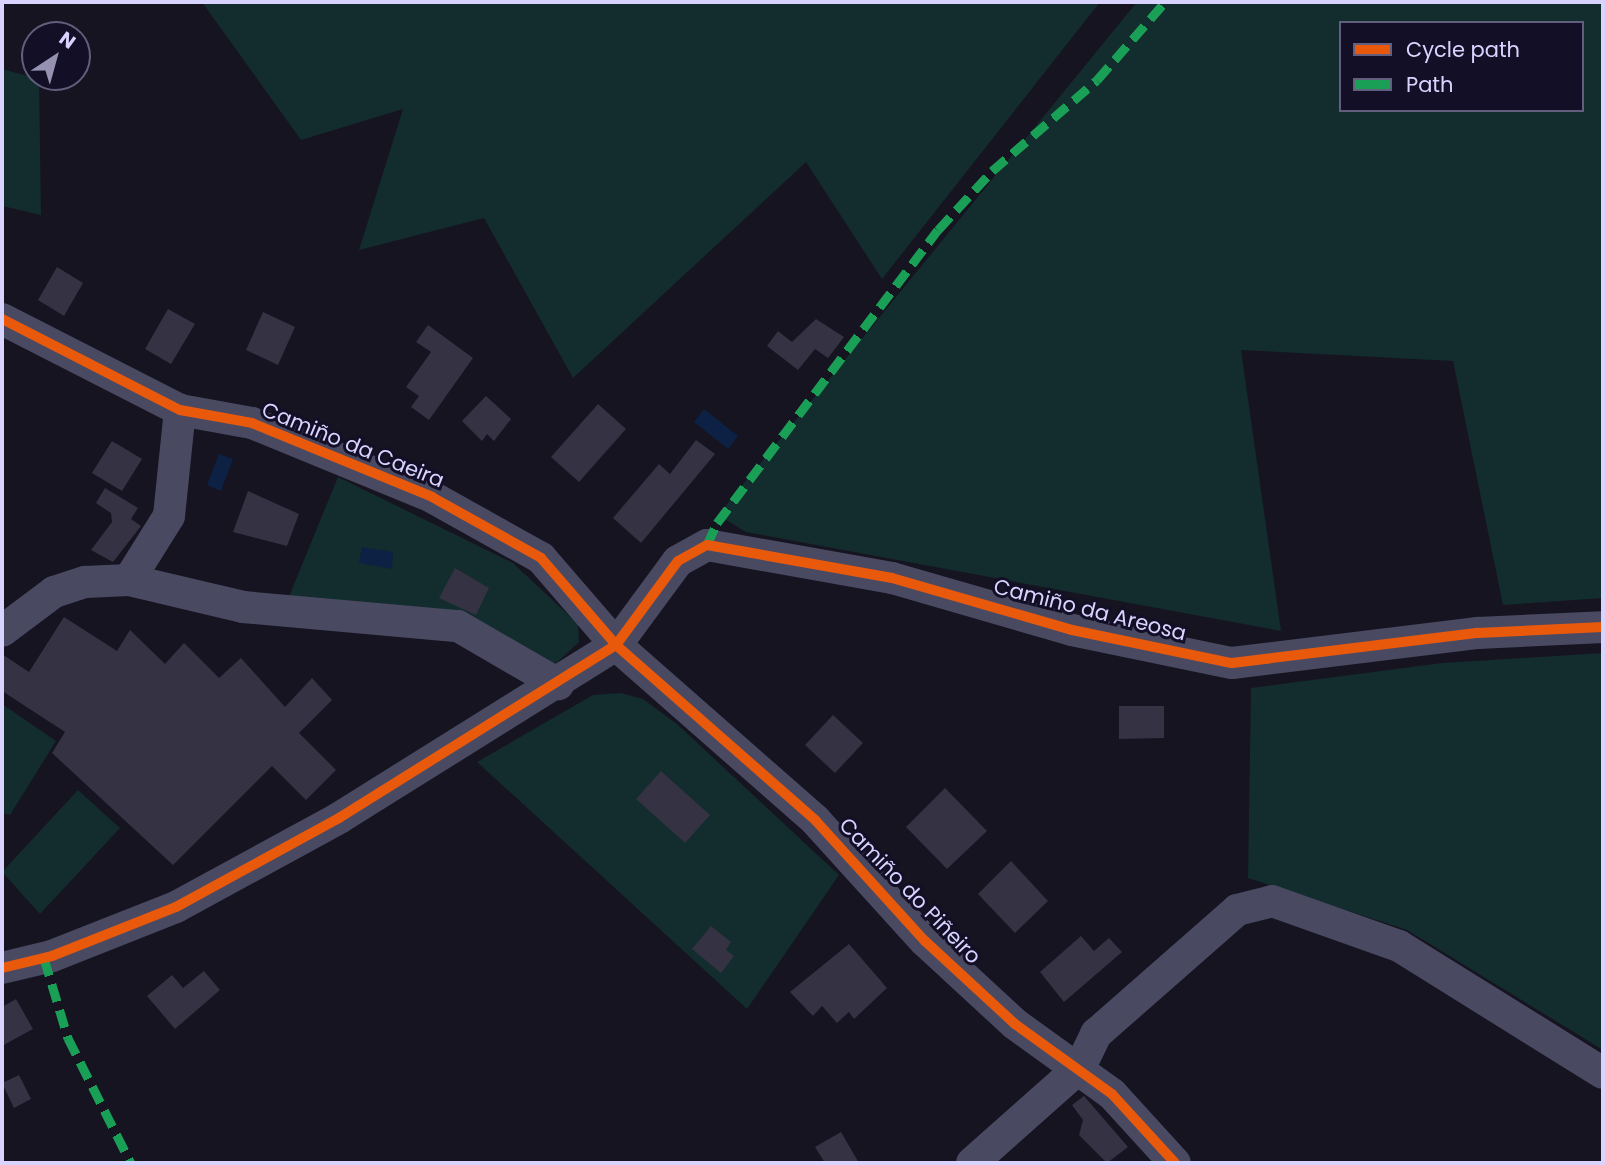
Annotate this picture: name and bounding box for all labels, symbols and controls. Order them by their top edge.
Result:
north arrow [21,21,91,91]
legend [1339,21,1584,112]
text: N [54,25,81,55]
text: Cycle path [1406,35,1520,64]
text: Path [1406,70,1453,99]
street label: Camiño da Caeira [258,397,448,493]
street label: Camiño da Areosa [991,574,1189,646]
street label: Camiño do Piñeiro [834,813,986,969]

